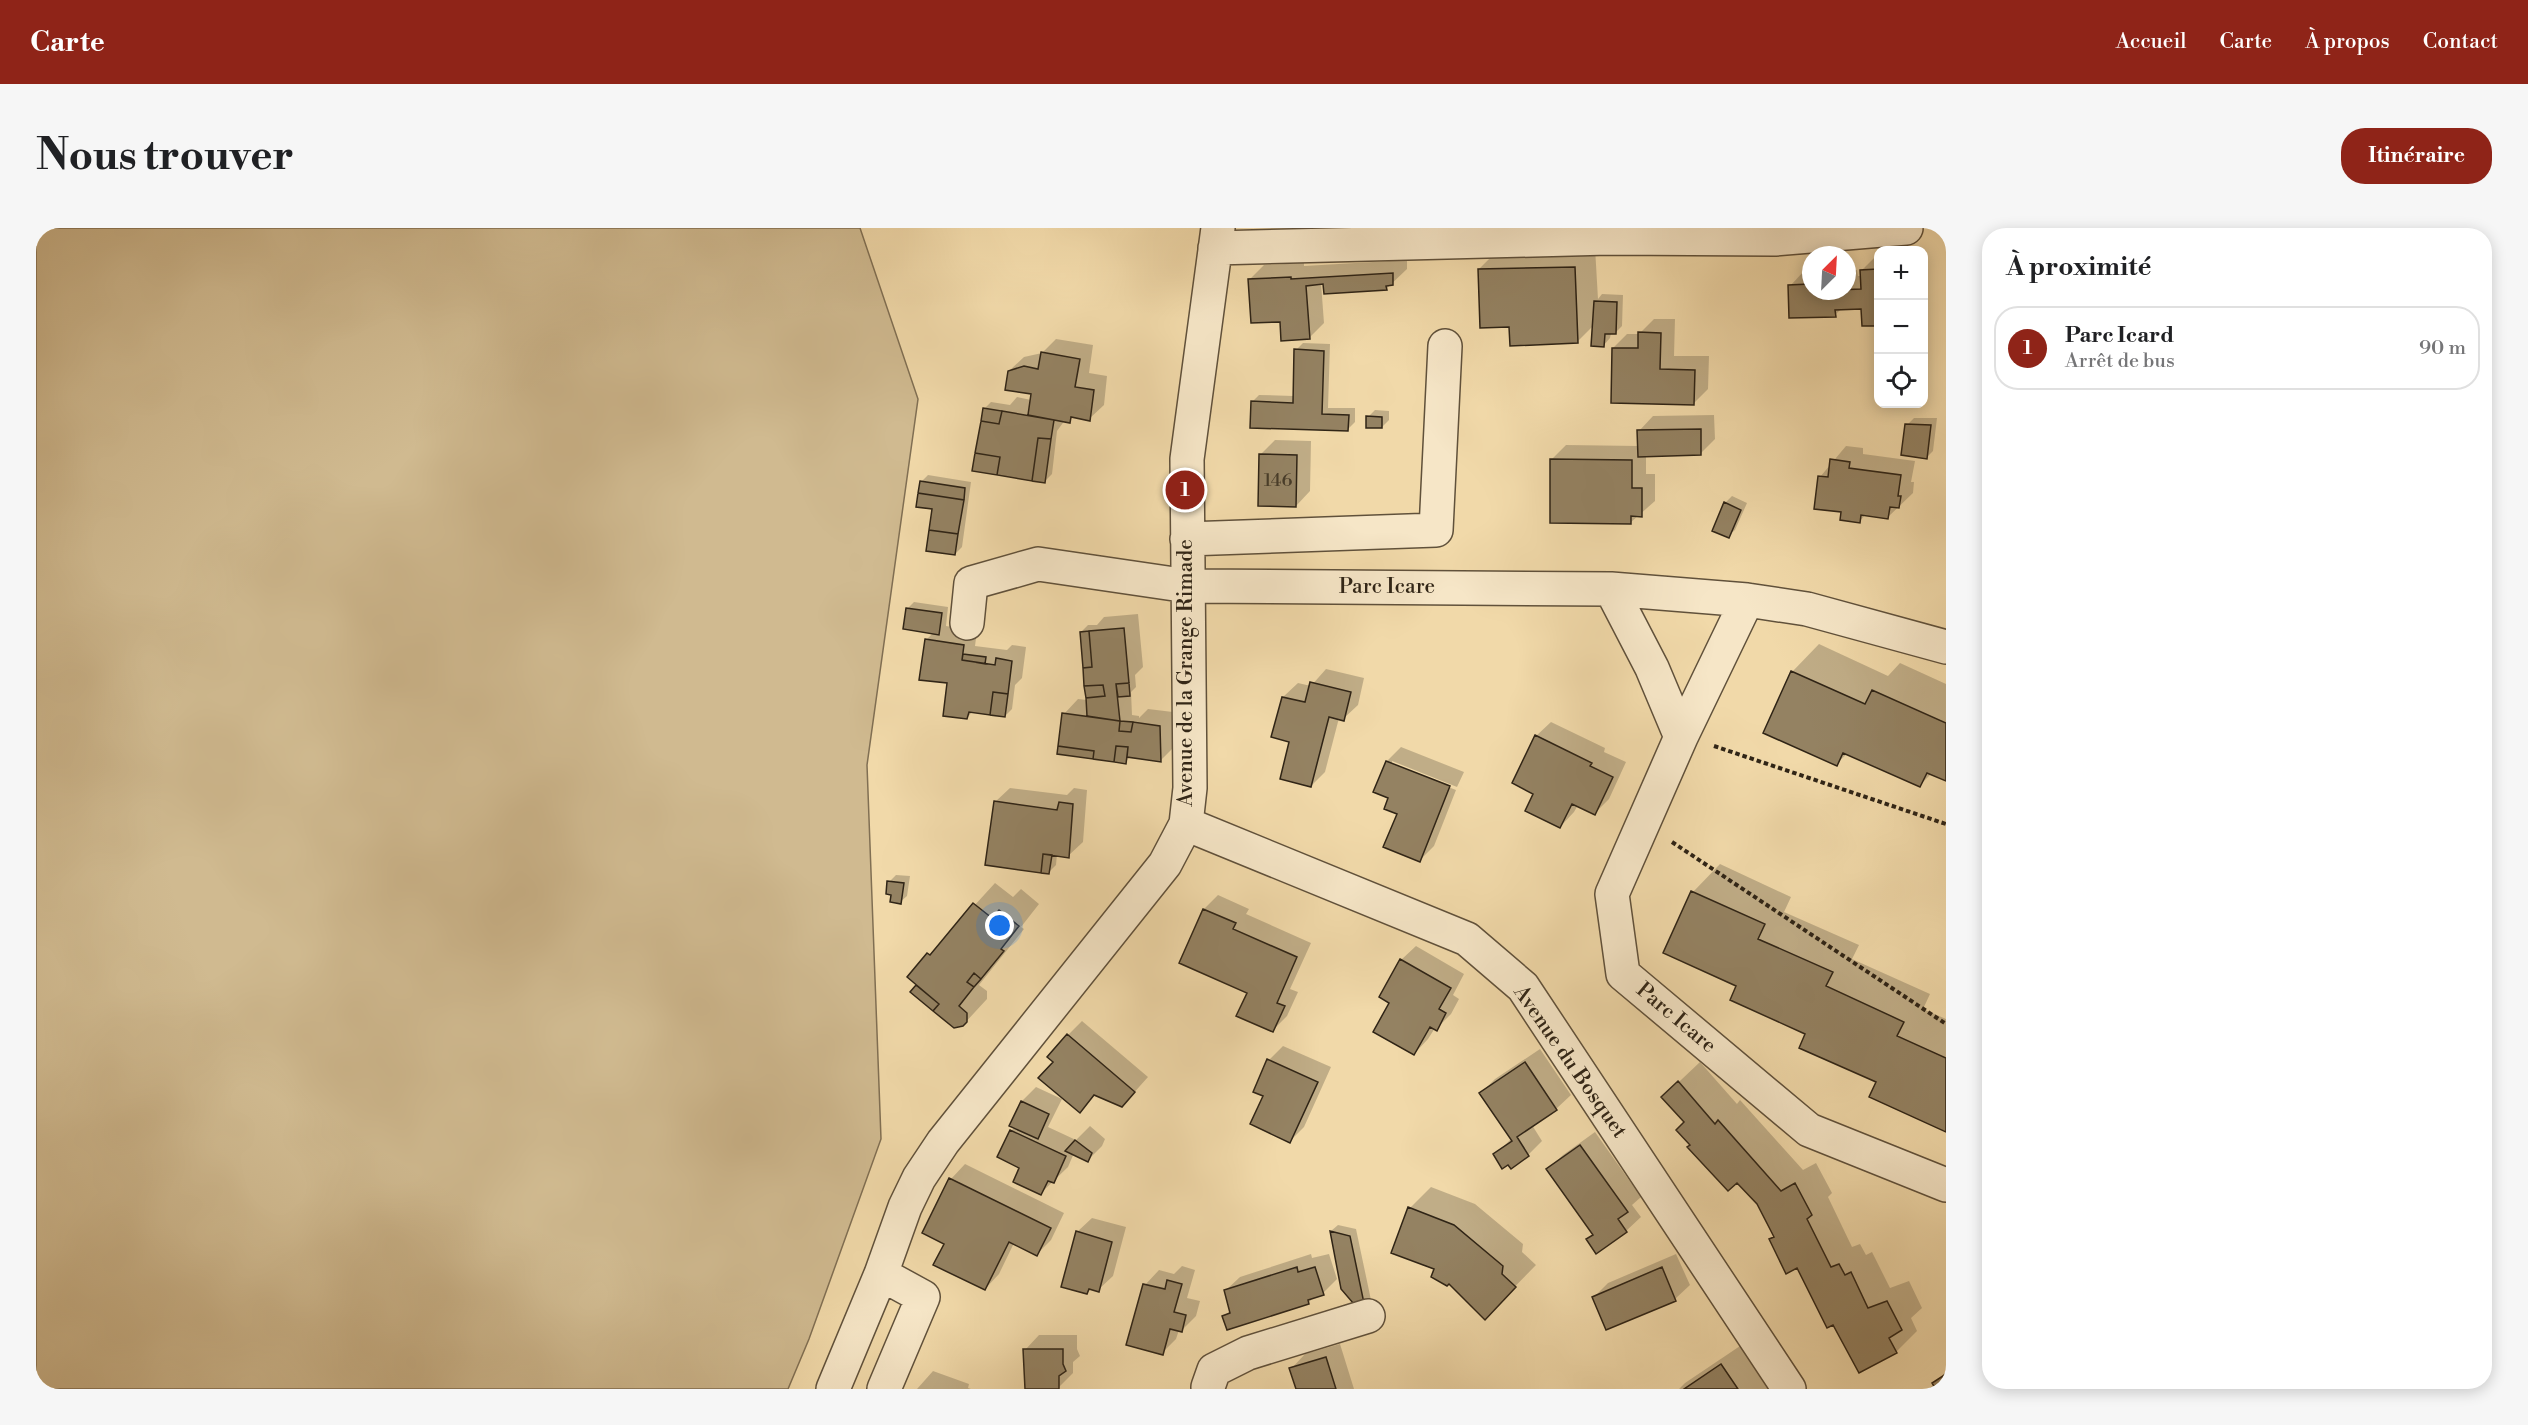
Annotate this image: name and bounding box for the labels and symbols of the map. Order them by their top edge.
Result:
north arrow [1802,246,1856,300]
pin: 1 [1166,468,1204,512]
house number: 146 [1264,469,1292,492]
street label: Avenue de la Grange Rimade [1173,539,1199,808]
street label: Parc Icare [1339,574,1435,600]
your location [985,911,1014,940]
street label: Parc Icare [1631,977,1721,1059]
street label: Avenue du Bosquet [1507,980,1633,1144]

